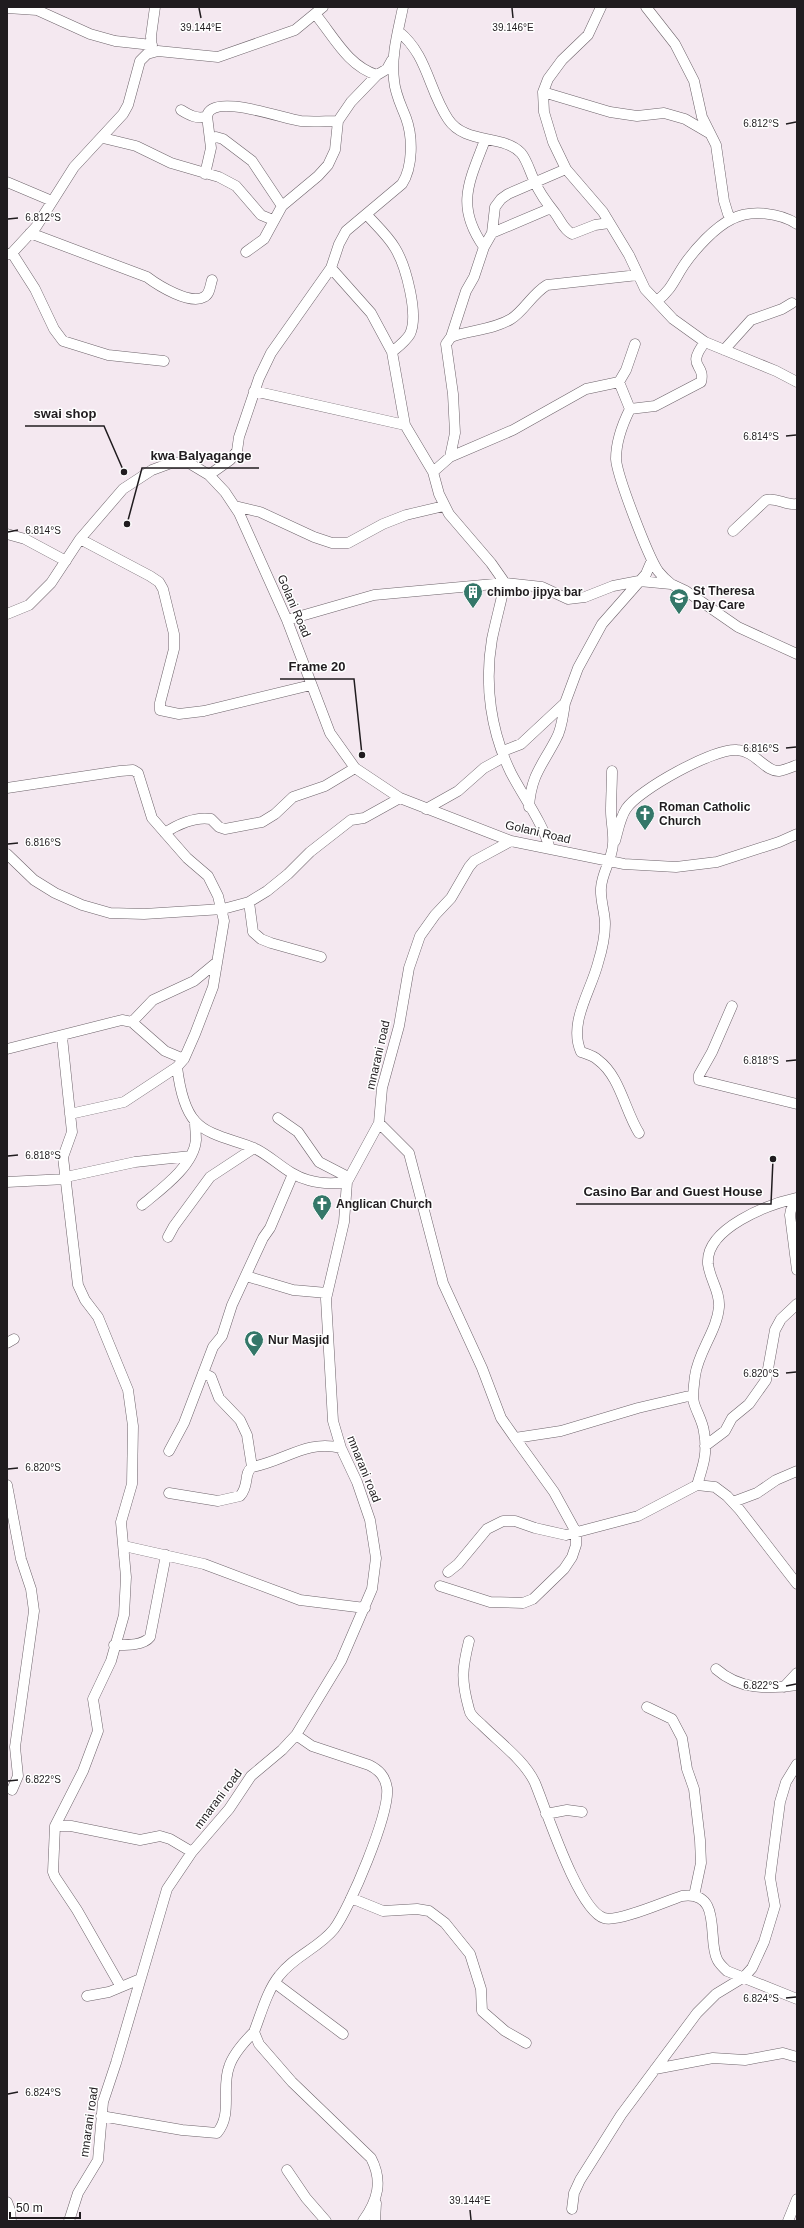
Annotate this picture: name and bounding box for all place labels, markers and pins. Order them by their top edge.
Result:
callout: swai shop [25,401,104,426]
callout: kwa Balyagange [142,443,259,468]
building icon: chimbo jipya bar [462,581,484,609]
place label: St Theresa Day Care [693,584,755,612]
place label: chimbo jipya bar [487,585,583,599]
school or university icon: St Theresa Day Care [668,587,690,615]
callout: Frame 20 [280,654,354,679]
place label: Roman Catholic Church [659,800,751,828]
church icon: Roman Catholic Church [634,803,656,831]
callout: Casino Bar and Guest House [576,1179,771,1204]
church icon: Anglican Church [311,1193,333,1221]
place label: Anglican Church [336,1197,432,1211]
mosque icon: Nur Masjid [243,1329,265,1357]
place label: Nur Masjid [268,1333,329,1347]

